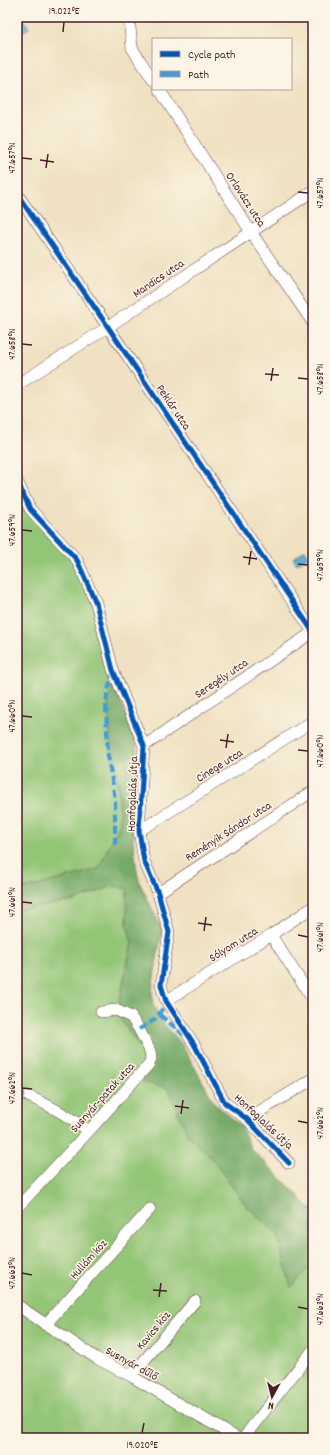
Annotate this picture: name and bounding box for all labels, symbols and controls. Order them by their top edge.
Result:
text: 19.022°E [49,5,80,19]
legend [152,38,292,90]
text: Cycle path [188,47,236,64]
text: Path [188,67,209,84]
text: 47.657°N [6,142,20,174]
street label: Orlovácz utca [221,169,269,231]
text: 47.657°N [314,177,328,209]
street label: Mandics utca [130,256,188,303]
text: 47.658°N [6,328,20,360]
text: 47.658°N [314,363,328,395]
street label: Peklár utca [151,382,194,434]
text: 47.659°N [6,514,20,546]
text: 47.659°N [314,549,328,581]
street label: Seregély utca [192,655,252,703]
text: 47.660°N [6,699,20,733]
text: 47.660°N [314,734,328,768]
street label: Cinege utca [193,745,247,787]
street label: Honfoglalás útja [124,756,143,832]
street label: Reményik Sándor utca [182,798,276,867]
text: 47.661°N [6,887,20,917]
text: 47.661°N [314,922,328,952]
street label: Sólyom utca [206,923,262,967]
street label: Susnyár-patak utca [67,1059,140,1137]
text: 47.662°N [6,1072,20,1104]
street label: Honfoglalás útja [230,1090,297,1154]
text: 47.662°N [314,1107,328,1139]
street label: Hullám köz [66,1236,112,1284]
text: 47.663°N [6,1257,20,1289]
text: 47.663°N [314,1293,328,1325]
street label: Kavics köz [133,1308,176,1354]
street label: Susnyár dűlő [102,1343,161,1386]
north arrow [252,1377,292,1417]
text: N [267,1397,275,1413]
text: 19.020°E [126,1439,158,1453]

